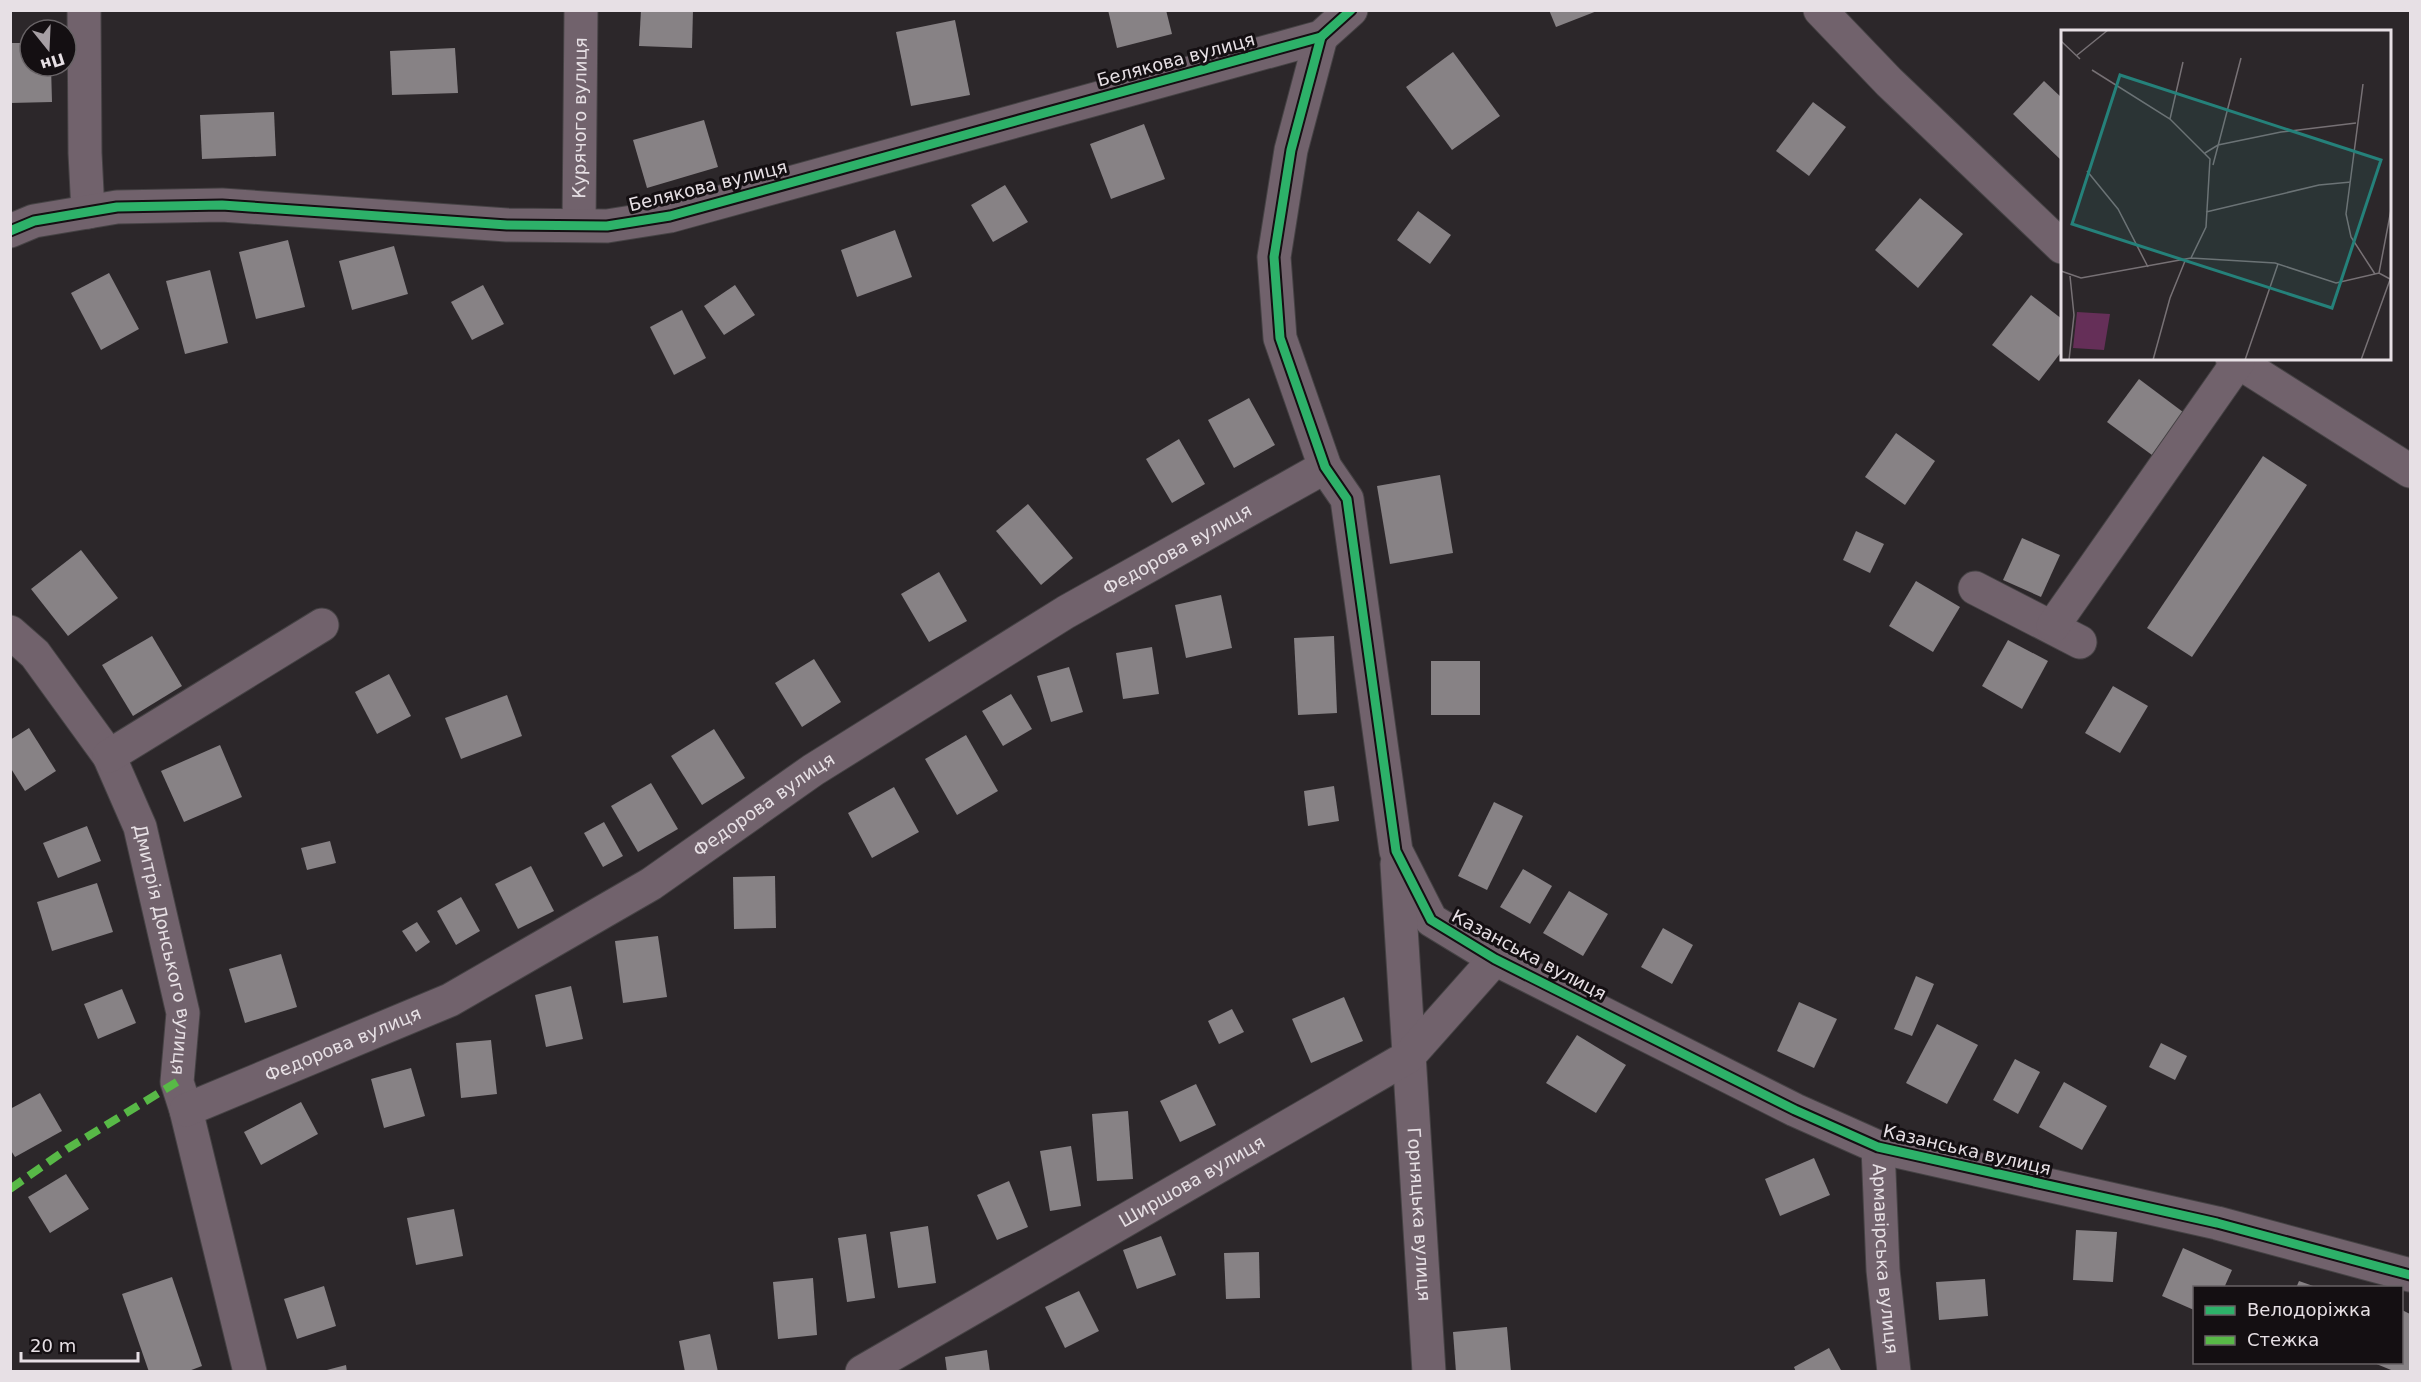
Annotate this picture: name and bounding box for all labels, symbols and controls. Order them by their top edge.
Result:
north arrow [18,18,78,78]
street label: Белякова вулиця [1095,28,1257,91]
inset map [2061,30,2391,360]
street label: Курячого вулиця [568,37,591,199]
text: Пн [38,49,67,75]
street label: Белякова вулиця [626,156,789,215]
street label: Федорова вулиця [1099,499,1255,599]
street label: Федорова вулиця [689,748,838,861]
street label: Дмитрія Донського вулиця [130,822,195,1076]
street label: Казанська вулиця [1448,905,1610,1004]
street label: Федорова вулиця [261,1002,424,1086]
street label: Казанська вулиця [1881,1120,2053,1179]
street label: Горняцька вулиця [1404,1127,1436,1302]
street label: Ширшова вулиця [1115,1131,1268,1231]
street label: Армавірська вулиця [1869,1163,1903,1355]
legend [2193,1286,2403,1364]
text: Велодоріжка [2247,1299,2371,1320]
scale bar [21,1325,138,1363]
text: Стежка [2247,1329,2319,1350]
text: 20 m [30,1335,76,1356]

